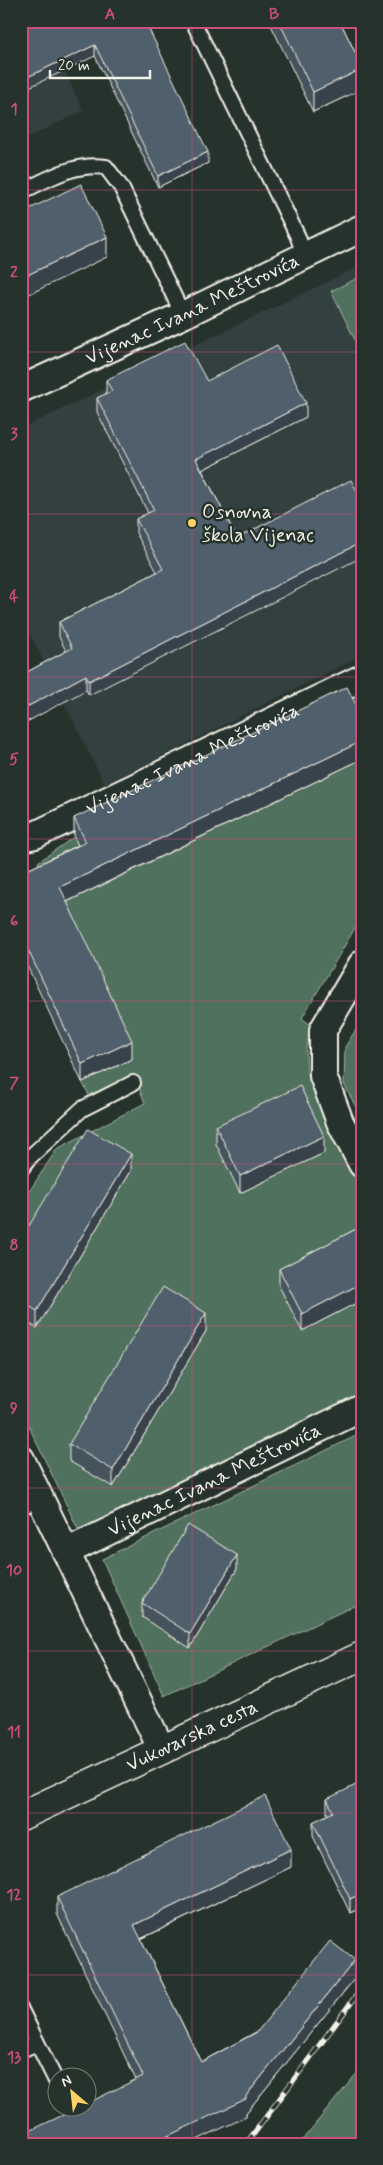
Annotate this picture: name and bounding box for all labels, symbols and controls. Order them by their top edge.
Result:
text: A [105,4,115,25]
text: B [269,4,279,25]
scale bar [50,48,150,80]
text: 20 m [58,56,90,76]
text: 1 [10,99,18,120]
street label: Vijenac Ivana Meštrovića [81,247,304,371]
text: 2 [10,262,18,283]
text: 3 [10,424,18,445]
place label: Osnovna škola Vijenac [202,499,314,549]
marker: Osnovna škola Vijenac [186,517,198,529]
text: 4 [9,586,19,607]
street label: Vijenac Ivana Meštrovića [81,697,304,822]
text: 5 [9,749,19,770]
text: 6 [10,911,18,932]
text: 7 [9,1073,19,1094]
text: 8 [9,1235,19,1256]
text: 9 [10,1398,18,1419]
street label: Vijenac Ivana Meštrovića [103,1417,325,1543]
text: 10 [6,1560,22,1581]
street label: Vukovarska cesta [122,1693,262,1778]
text: 11 [7,1722,21,1743]
text: 12 [6,1885,22,1906]
text: 13 [7,2047,21,2068]
north arrow [48,2068,98,2118]
text: N [58,2071,75,2092]

